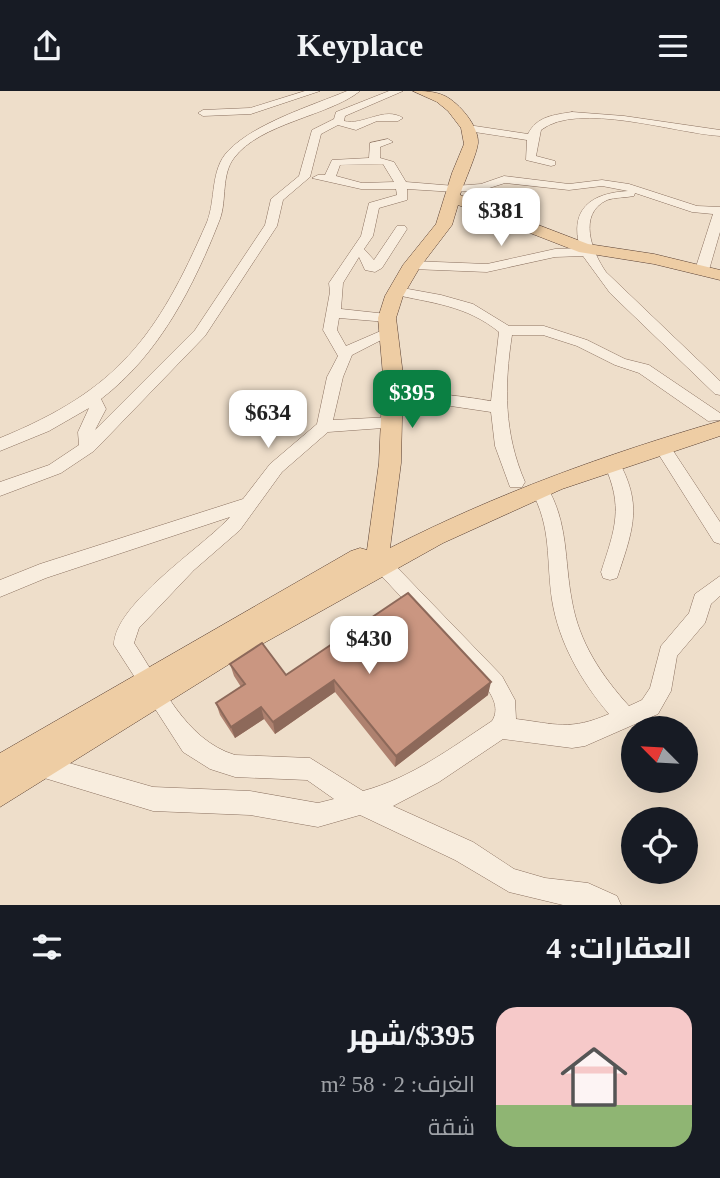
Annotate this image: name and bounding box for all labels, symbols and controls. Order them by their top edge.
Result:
icon: share [28,27,66,65]
text: Keyplace [297,27,423,63]
icon: menu [654,27,692,65]
pin: $381 [460,188,542,248]
text: $381 [478,198,524,223]
pin: $395 [371,371,453,430]
text: $395 [389,380,435,405]
pin: $634 [227,391,309,450]
text: $634 [245,400,291,425]
pin: $430 [328,617,410,676]
text: $430 [346,626,392,651]
north arrow [621,716,698,793]
map controls [621,716,698,884]
button: locate [621,807,698,884]
icon: filters [28,928,66,966]
text: العقارات: 4 [546,931,692,964]
text: $395/شهر [348,1018,475,1051]
icon: home [552,1035,636,1119]
text: الغرف: 2 · 58 m² [321,1072,475,1097]
text: شقة [428,1115,475,1140]

